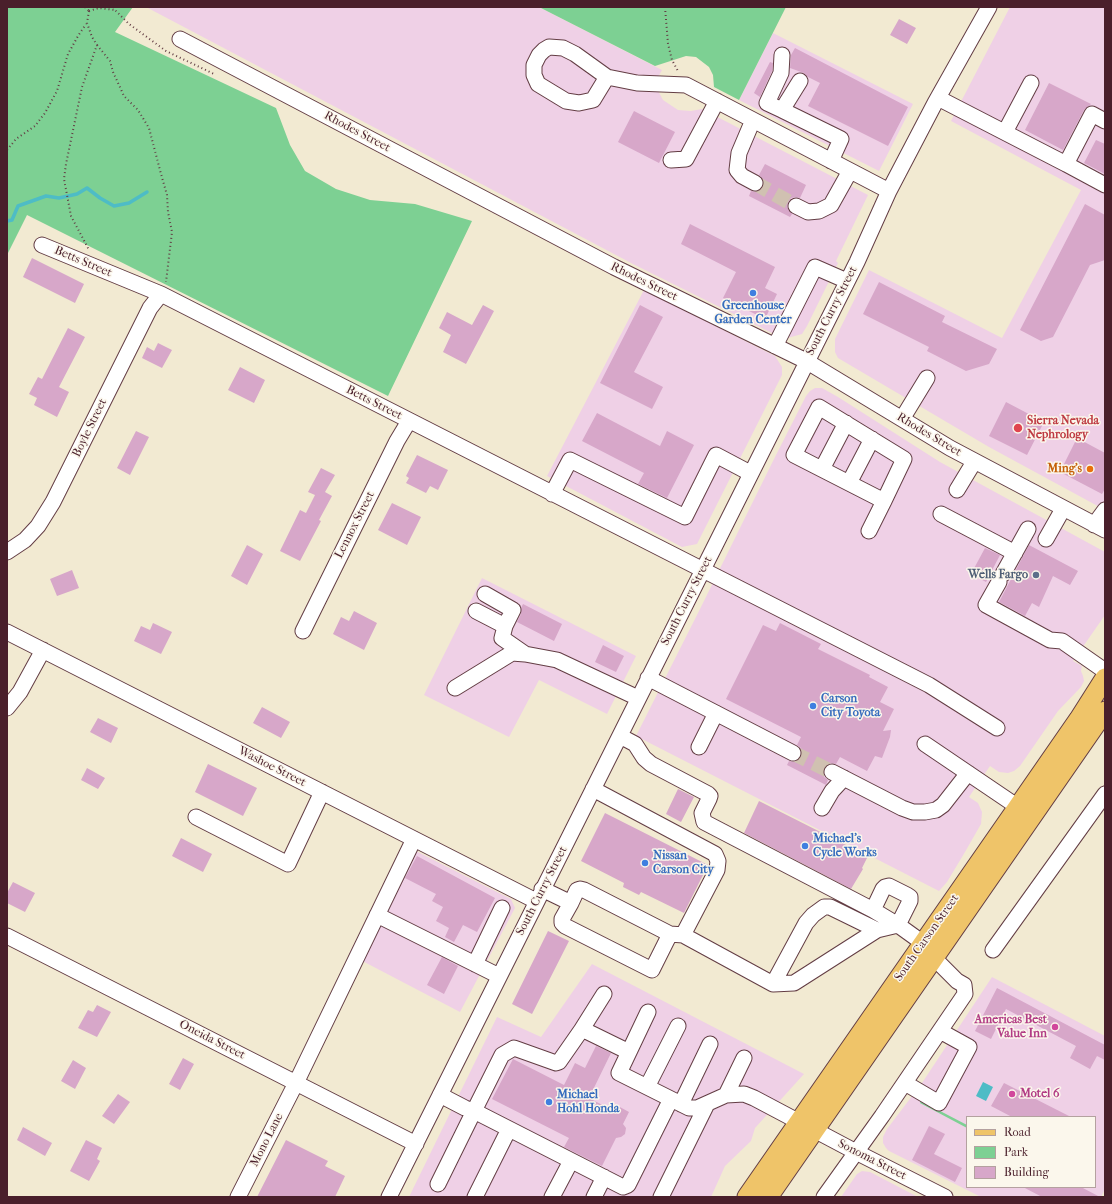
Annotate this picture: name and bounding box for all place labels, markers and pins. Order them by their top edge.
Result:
marker: Greenhouse Garden Center [748,288,758,298]
place label: Greenhouse Garden Center [714,299,792,327]
place label: Sierra Nevada Nephrology [1027,414,1099,442]
marker: Sierra Nevada Nephrology [1012,422,1024,434]
place label: Ming's [1047,462,1082,476]
marker: Ming's [1085,464,1095,474]
place label: Wells Fargo [968,568,1028,582]
marker: Wells Fargo [1031,570,1041,580]
place label: Carson City Toyota [821,692,880,720]
marker: Carson City Toyota [808,701,818,711]
place label: Michael's Cycle Works [813,832,877,860]
marker: Michael's Cycle Works [800,841,810,851]
place label: Nissan Carson City [653,849,714,877]
marker: Nissan Carson City [640,858,650,868]
place label: Americas Best Value Inn [974,1013,1047,1041]
marker: Americas Best Value Inn [1050,1022,1060,1032]
place label: Motel 6 [1020,1087,1059,1101]
place label: Michael Hohl Honda [557,1088,619,1116]
marker: Motel 6 [1007,1089,1017,1099]
marker: Michael Hohl Honda [544,1097,554,1107]

